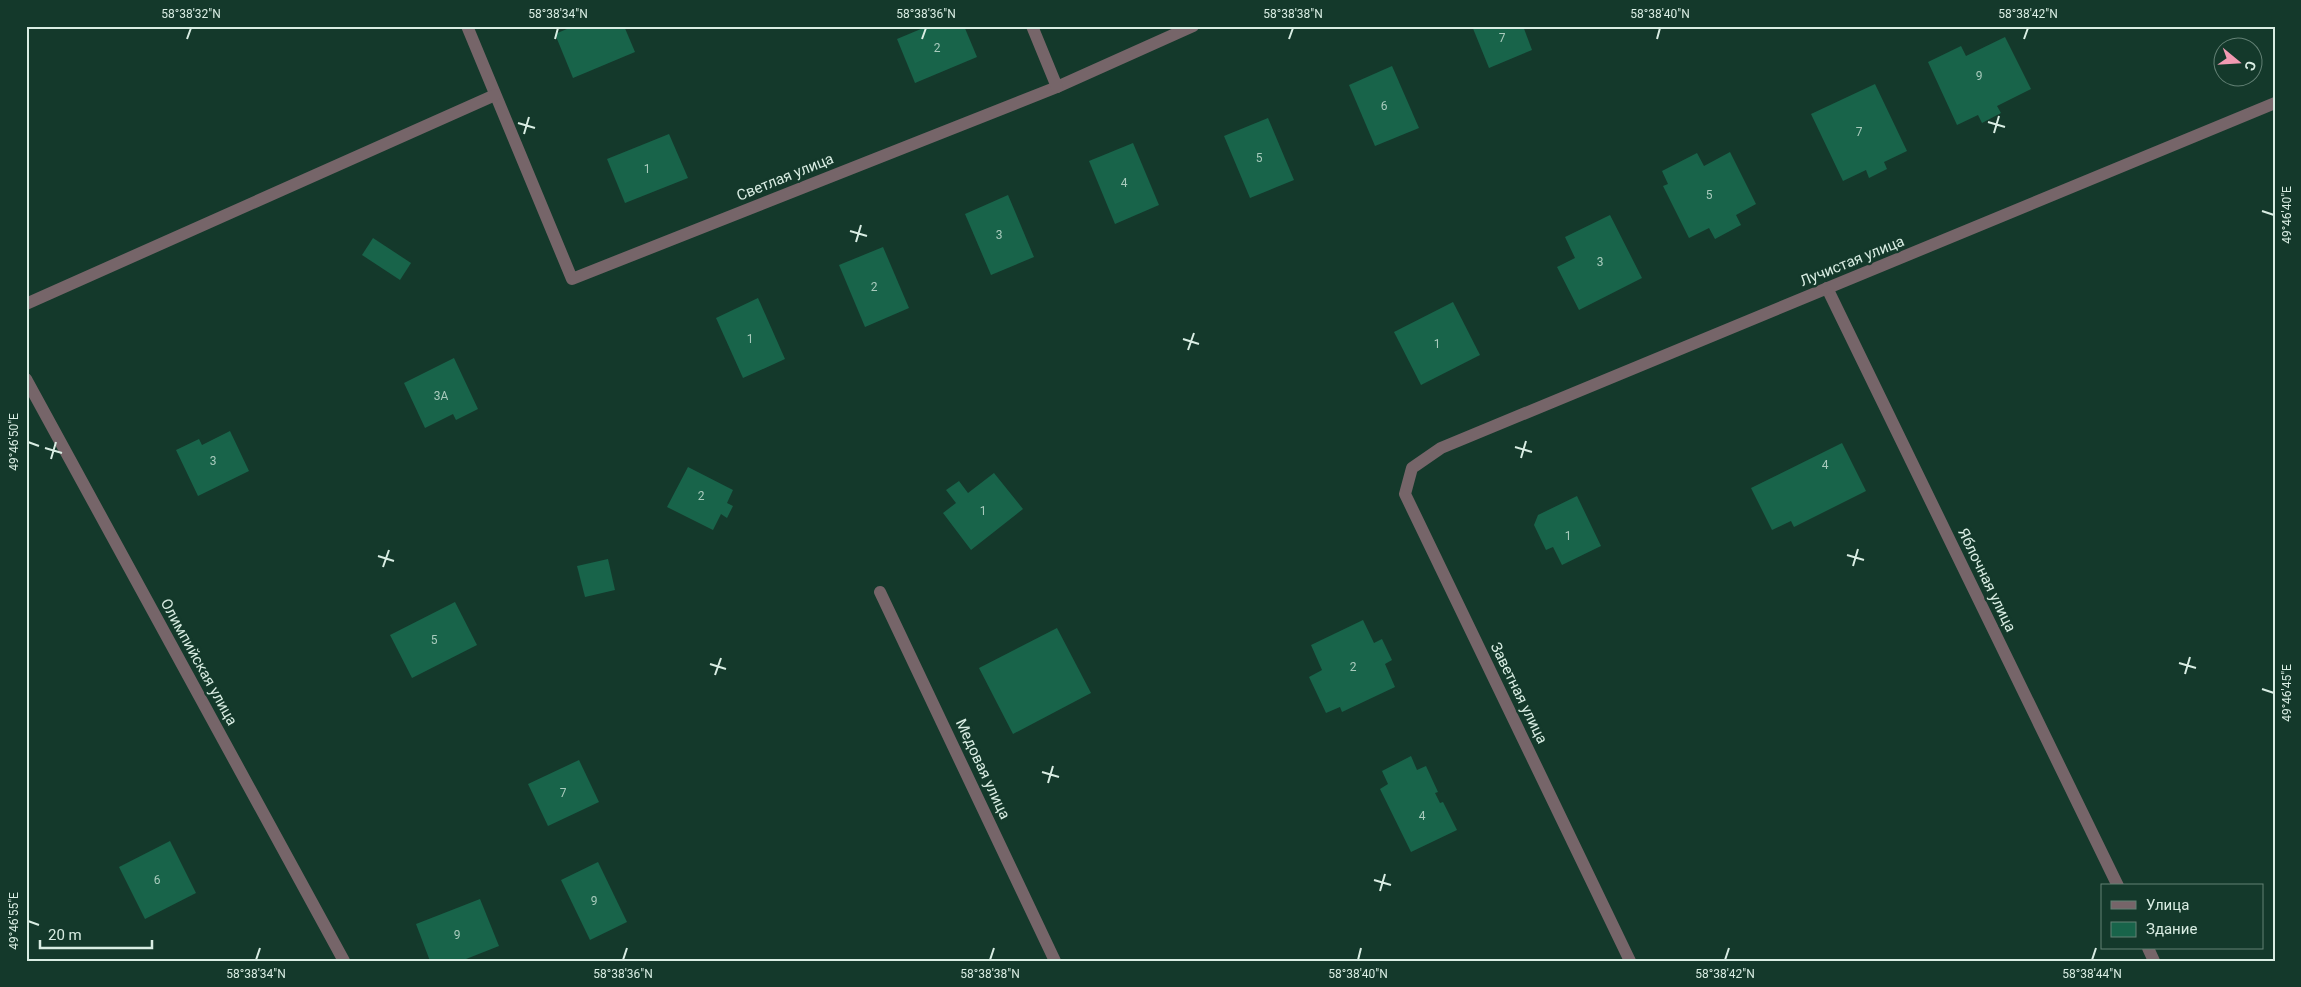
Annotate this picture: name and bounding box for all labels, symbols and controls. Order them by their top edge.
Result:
text: 58°38'32"N [161,7,221,21]
text: 58°38'34"N [528,7,588,21]
text: 58°38'36"N [896,7,956,21]
text: 58°38'38"N [1263,7,1323,21]
text: 58°38'40"N [1630,7,1690,21]
text: 58°38'42"N [1998,7,2058,21]
house number: 7 [1499,31,1506,45]
north arrow [2214,38,2264,88]
house number: 2 [934,41,941,55]
text: С [2241,59,2259,73]
house number: 9 [1976,69,1982,83]
house number: 6 [1381,99,1388,113]
house number: 7 [1856,125,1863,139]
street label: Светлая улица [734,149,836,205]
house number: 5 [1256,151,1263,165]
house number: 1 [644,162,650,176]
house number: 4 [1121,176,1128,190]
text: 49°46'40"E [2280,186,2294,244]
house number: 5 [1706,188,1713,202]
house number: 3 [996,228,1002,242]
street label: Лучистая улица [1797,232,1907,290]
house number: 3 [1597,255,1603,269]
house number: 2 [871,280,878,294]
house number: 1 [747,332,753,346]
house number: 1 [1434,337,1440,351]
house number: 3А [434,389,448,403]
text: 49°46'50"E [7,413,21,471]
house number: 3 [210,454,216,468]
house number: 4 [1822,458,1829,472]
house number: 2 [698,489,705,503]
house number: 1 [980,504,986,518]
street label: Яблочная улица [1954,525,2020,635]
house number: 1 [1565,529,1571,543]
street label: Олимпийская улица [157,596,241,728]
house number: 5 [431,633,438,647]
street label: Заветная улица [1487,639,1551,747]
house number: 2 [1350,660,1357,674]
text: 49°46'45"E [2280,664,2294,722]
street label: Медовая улица [952,716,1014,822]
house number: 7 [560,786,567,800]
house number: 4 [1419,809,1426,823]
house number: 6 [154,873,161,887]
legend [2101,884,2264,950]
text: 49°46'55"E [7,892,21,950]
house number: 9 [591,894,597,908]
text: Улица [2146,896,2189,914]
scale bar [40,917,152,949]
text: Здание [2146,920,2197,938]
text: 20 m [48,926,82,944]
house number: 9 [454,928,460,942]
text: 58°38'34"N [226,967,286,981]
text: 58°38'36"N [593,967,653,981]
text: 58°38'38"N [960,967,1020,981]
text: 58°38'40"N [1328,967,1388,981]
text: 58°38'42"N [1695,967,1755,981]
text: 58°38'44"N [2062,967,2122,981]

